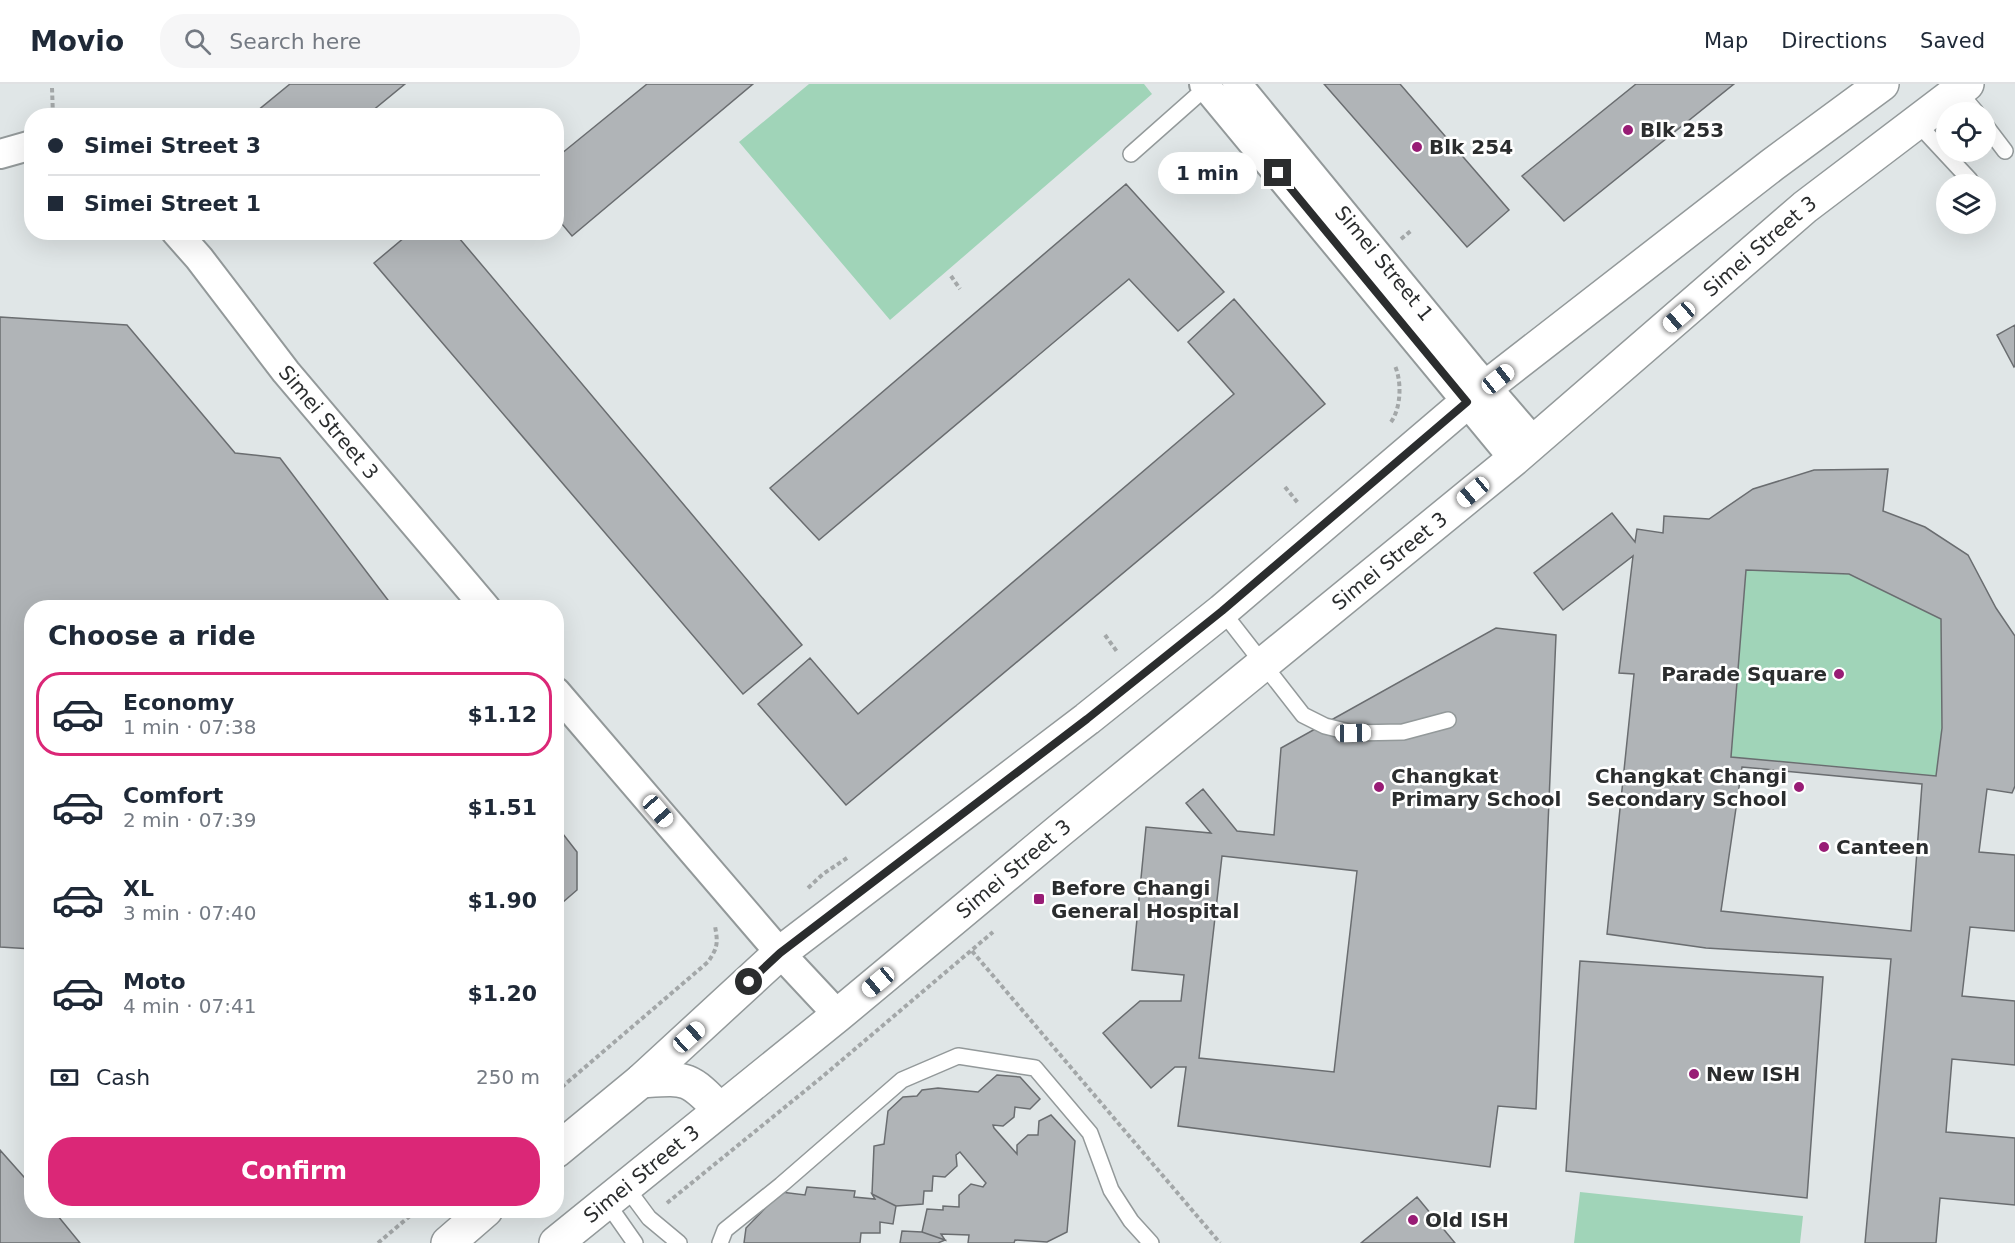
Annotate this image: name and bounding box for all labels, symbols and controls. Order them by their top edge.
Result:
search box [160,14,580,68]
text: Movio [30,25,124,58]
icon: search [181,25,214,58]
text: Search here [229,29,361,54]
text: Map [1704,29,1748,53]
text: Directions [1781,29,1887,53]
text: Saved [1920,29,1985,53]
map controls [1936,102,1996,234]
button: locate [1936,102,1996,162]
place label: Blk 253 [1640,118,1724,142]
marker: Blk 253 [1621,123,1635,137]
text: Simei Street 3 [84,133,261,158]
place label: Blk 254 [1429,135,1513,159]
marker: Blk 254 [1410,140,1424,154]
callout: 1 min [1158,152,1257,194]
route end [1264,159,1291,186]
text: 1 min [1176,161,1239,185]
button: layers [1936,174,1996,234]
text: Simei Street 1 [84,191,261,216]
street label: Simei Street 3 [1698,191,1821,302]
street label: Simei Street 1 [1330,201,1439,326]
car [1660,298,1698,336]
street label: Simei Street 3 [274,360,384,484]
car [1478,361,1518,397]
car [1453,474,1493,510]
street label: Simei Street 3 [1327,507,1452,615]
text: Choose a ride [48,620,256,651]
place label: Parade Square [1661,662,1827,686]
marker: Parade Square [1832,667,1846,681]
icon: car [51,687,105,741]
text: Economy [123,690,234,715]
text: $1.12 [467,702,537,727]
text: 1 min · 07:38 [123,715,257,739]
car [1335,724,1371,742]
place label: Changkat Primary School [1391,764,1561,811]
place label: Changkat Changi Secondary School [1587,764,1787,811]
icon: car [51,780,105,834]
marker: Changkat Primary School [1372,780,1386,794]
marker: Changkat Changi Secondary School [1792,780,1806,794]
text: Comfort [123,783,223,808]
car [639,792,677,830]
text: $1.51 [467,795,537,820]
text: 2 min · 07:39 [123,808,257,832]
street label: Simei Street 3 [951,814,1076,924]
place label: Canteen [1836,835,1929,859]
marker: Canteen [1817,840,1831,854]
icon: car [51,873,105,927]
text: XL [123,876,154,901]
place label: Before Changi General Hospital [1051,876,1239,923]
text: $1.90 [467,888,537,913]
marker: Before Changi General Hospital [1032,892,1046,906]
text: 3 min · 07:40 [123,901,257,925]
car [858,964,898,1000]
icon: car [51,966,105,1020]
route start [735,968,762,995]
text: Moto [123,969,186,994]
text: $1.20 [467,981,537,1006]
text: 4 min · 07:41 [123,994,257,1018]
car [670,1018,708,1056]
icon: cash [48,1061,81,1094]
place label: New ISH [1706,1062,1800,1086]
text: Cash [96,1065,150,1090]
text: 250 m [476,1065,540,1089]
marker: New ISH [1687,1067,1701,1081]
street label: Simei Street 3 [579,1120,704,1228]
button: Confirm [48,1137,540,1206]
place label: Old ISH [1425,1208,1509,1232]
marker: Old ISH [1406,1213,1420,1227]

